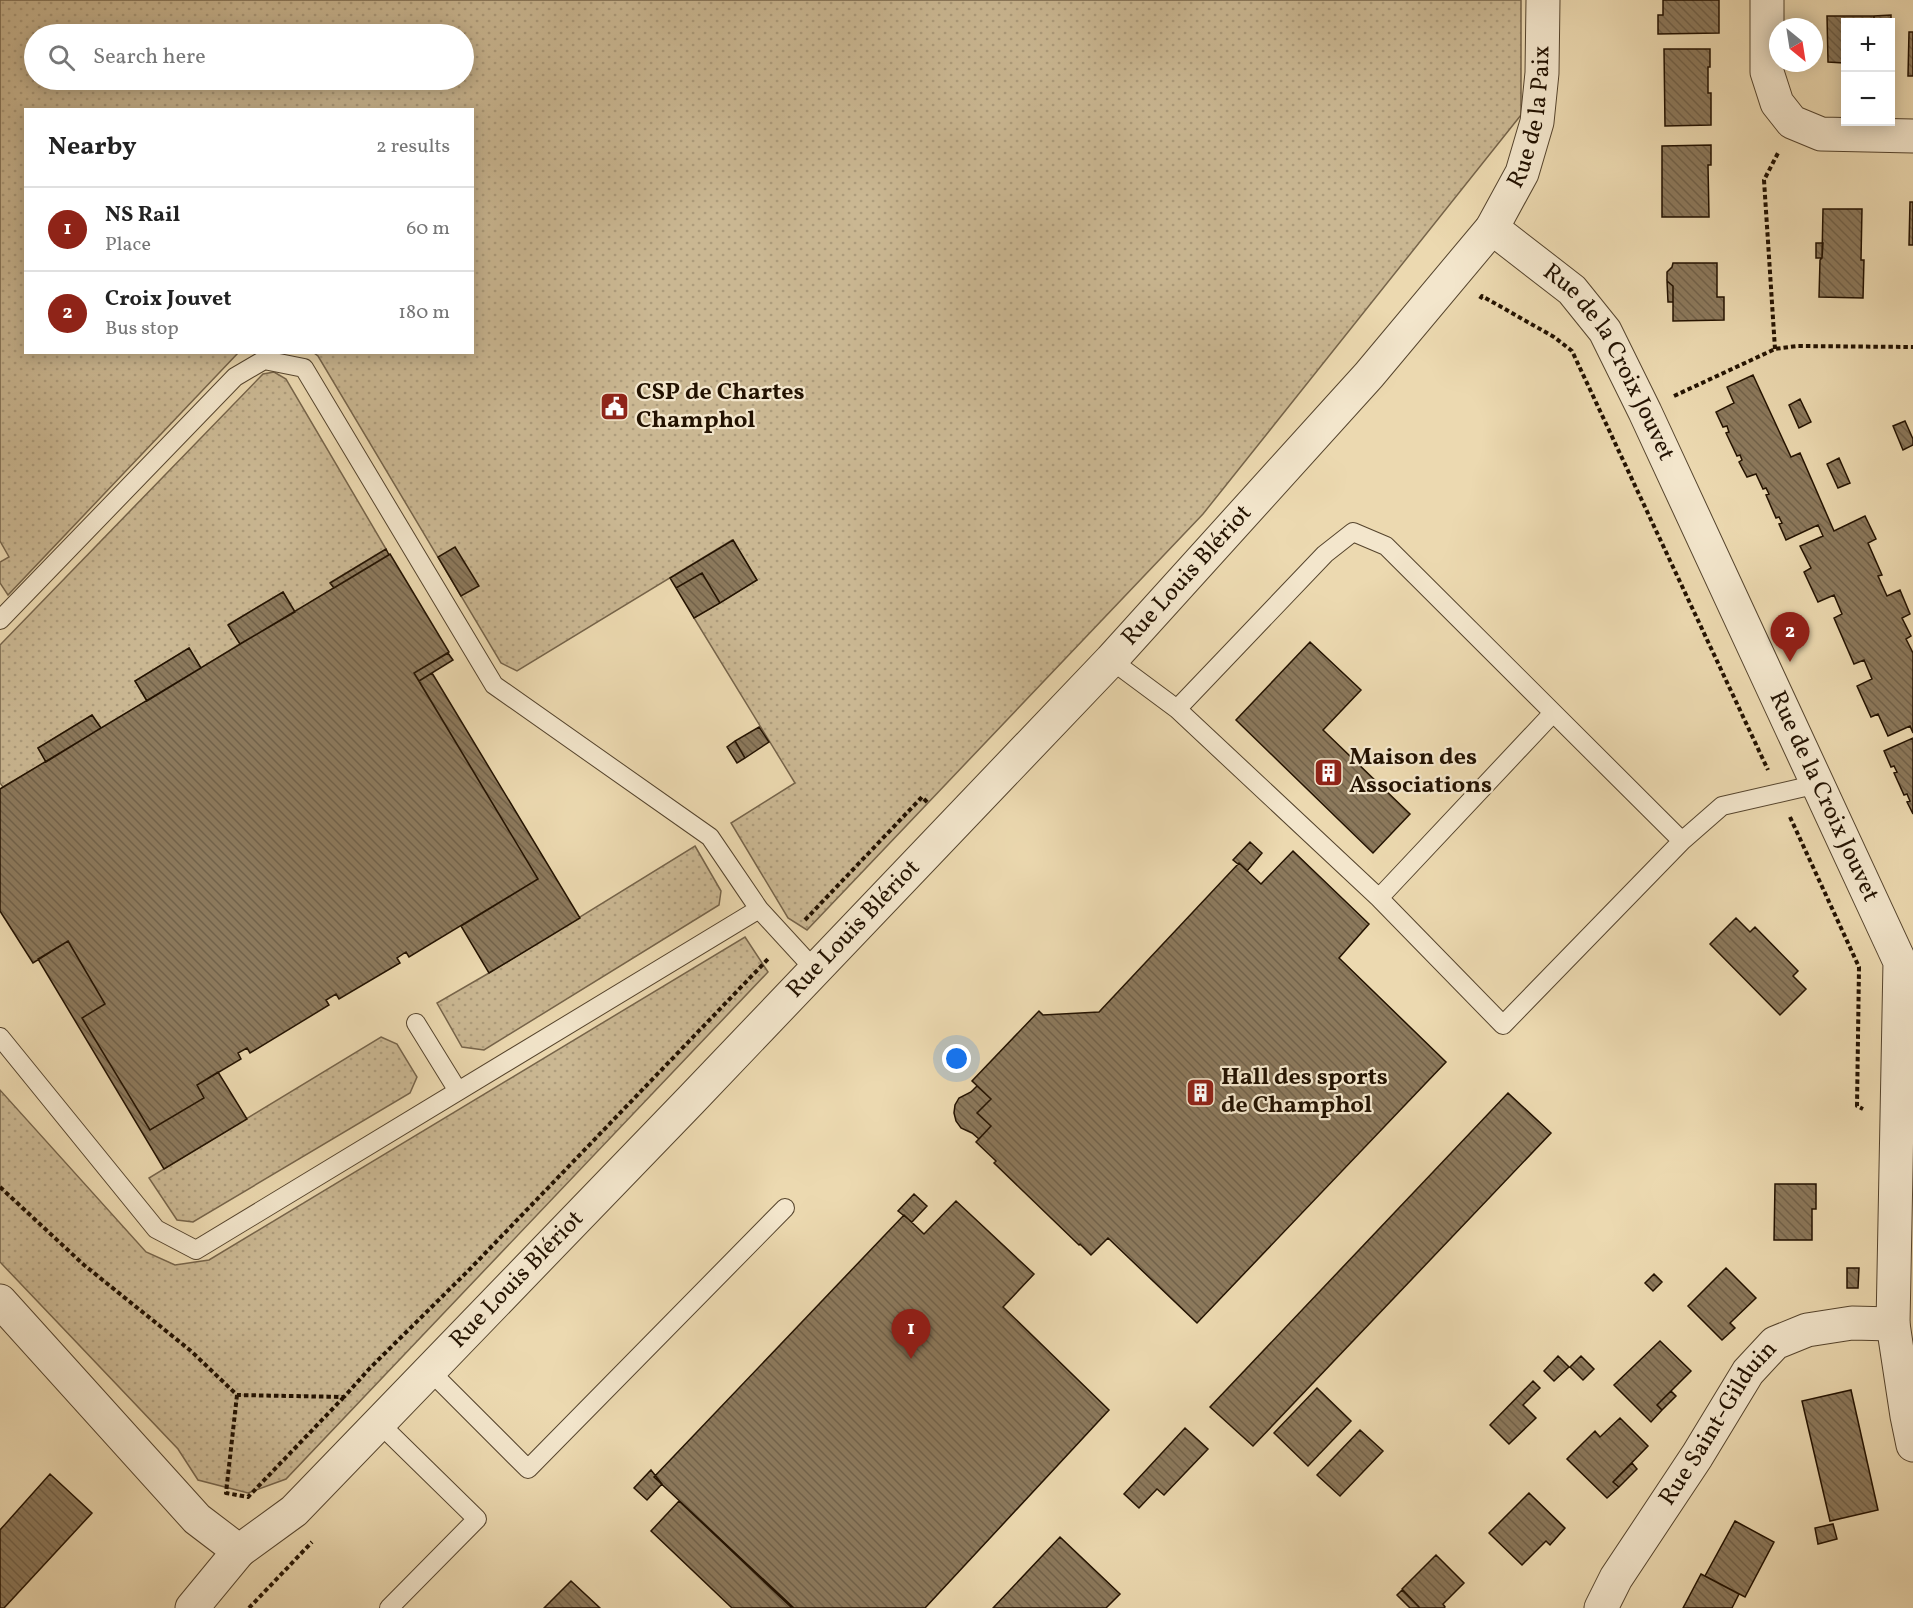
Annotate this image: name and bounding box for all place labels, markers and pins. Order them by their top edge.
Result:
place label: CSP de Chartes Champhol [636,376,805,438]
public building icon: CSP de Chartes Champhol [599,391,631,423]
pin: 2 [1770,612,1810,662]
place label: Maison des Associations [1349,741,1492,803]
building icon: Maison des Associations [1312,756,1344,788]
place label: Hall des sports de Champhol [1221,1061,1388,1123]
building icon: Hall des sports de Champhol [1184,1076,1216,1108]
pin: 1 [892,1310,930,1359]

